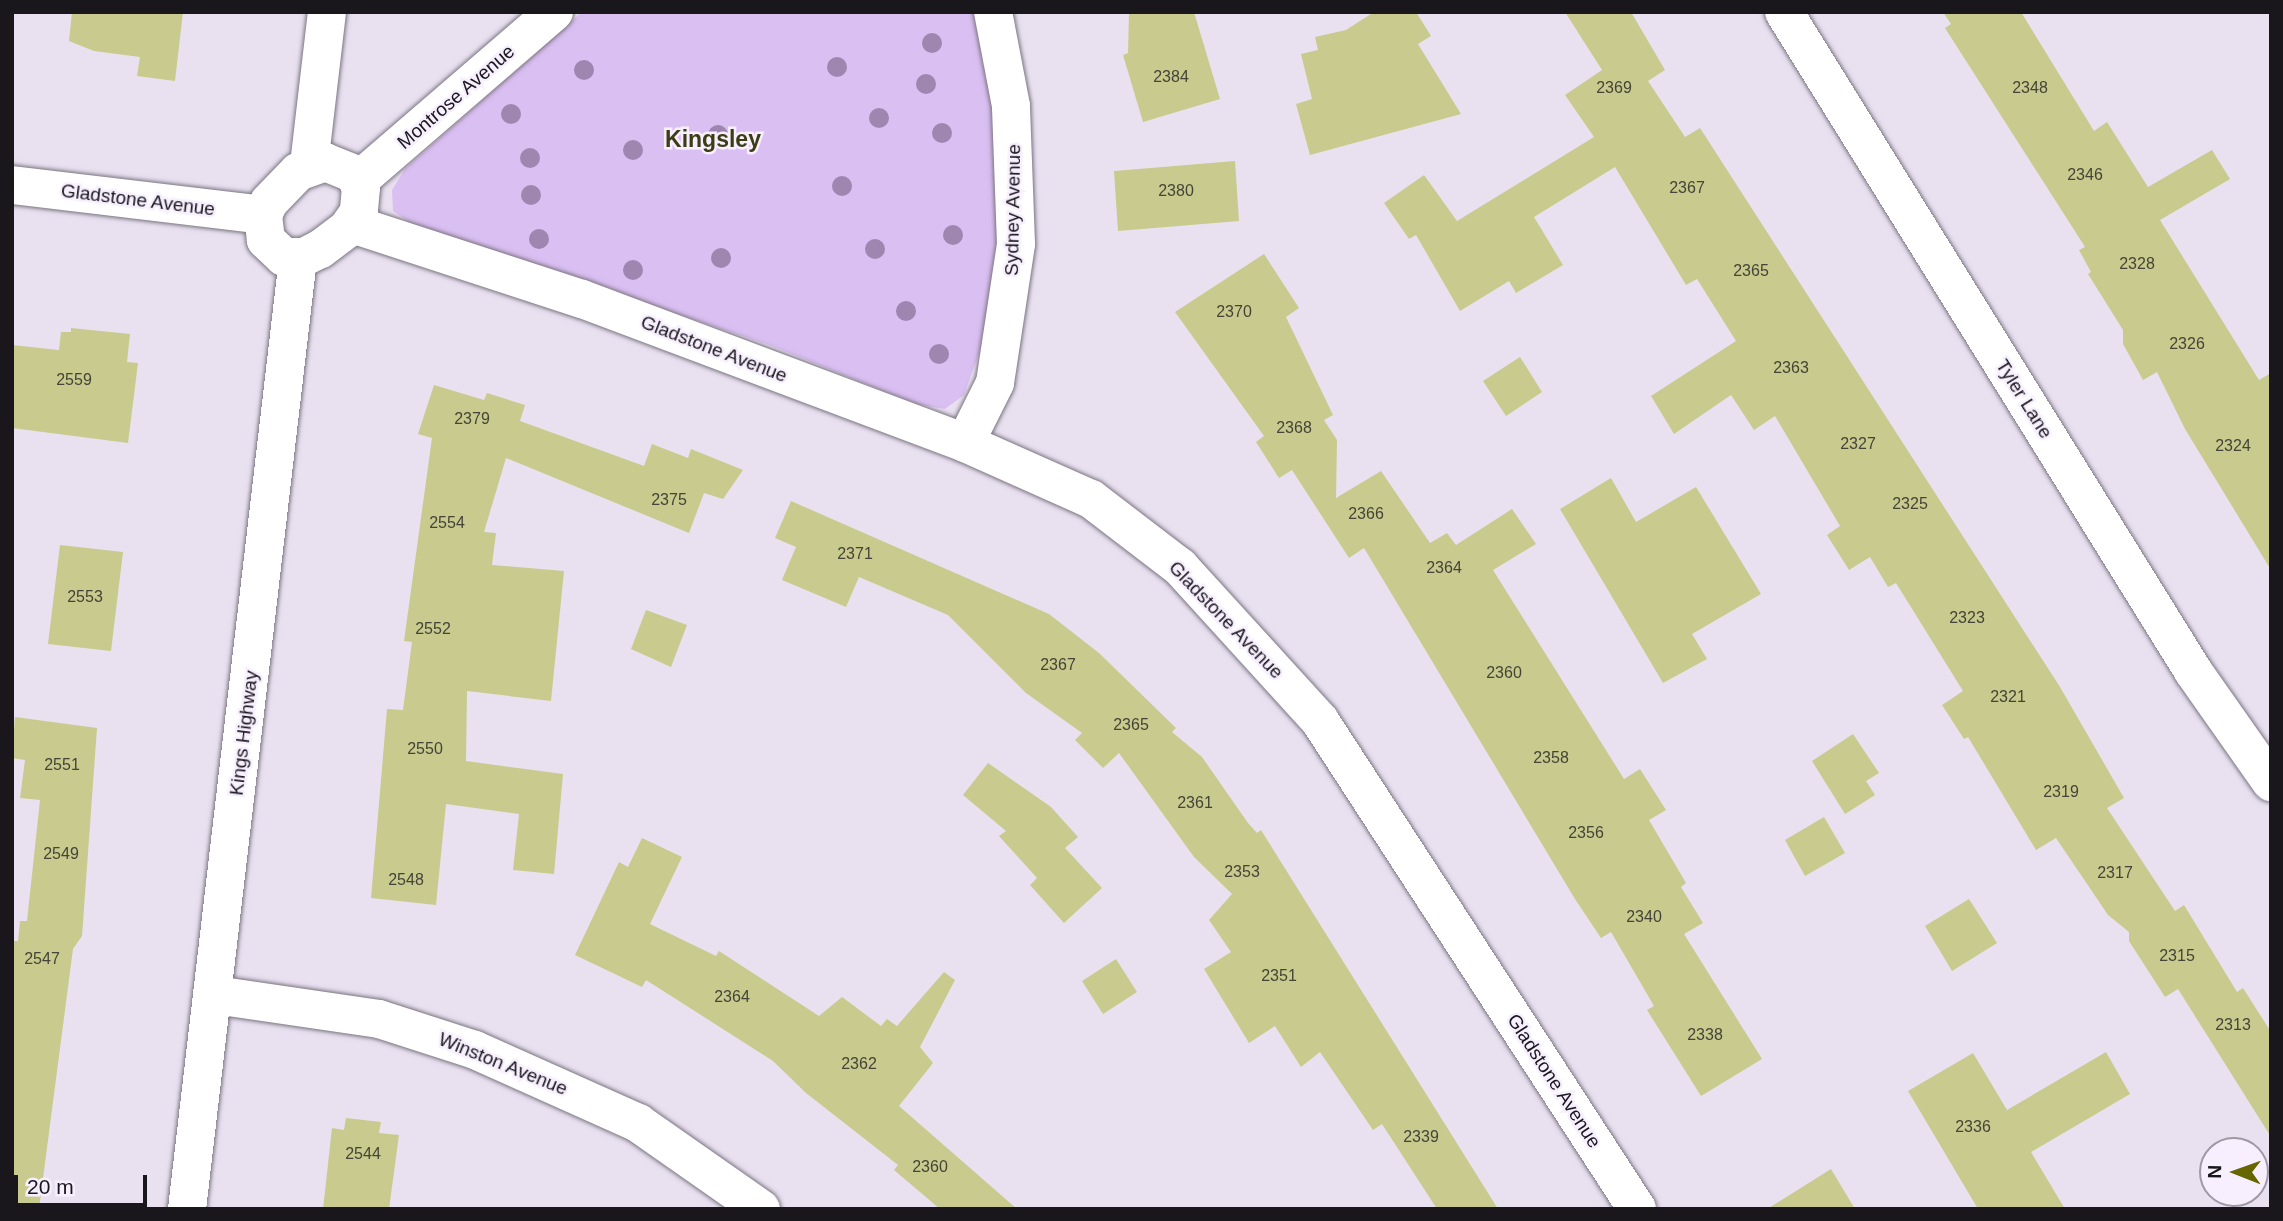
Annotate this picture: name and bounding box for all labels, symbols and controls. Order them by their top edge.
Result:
street label: Montrose Avenue [392,40,520,154]
house number: 2384 [1153,67,1189,87]
house number: 2369 [1596,78,1632,98]
house number: 2348 [2012,78,2048,98]
district label: Kingsley [665,125,761,153]
street label: Sydney Avenue [1000,143,1026,277]
house number: 2346 [2067,165,2103,185]
house number: 2367 [1669,178,1705,198]
street label: Gladstone Avenue [59,179,217,221]
house number: 2380 [1158,181,1194,201]
house number: 2328 [2119,254,2155,274]
house number: 2365 [1733,261,1769,281]
house number: 2370 [1216,302,1252,322]
street label: Gladstone Avenue [637,310,791,388]
house number: 2326 [2169,334,2205,354]
street label: Tyler Lane [1991,355,2057,443]
house number: 2363 [1773,358,1809,378]
house number: 2559 [56,370,92,390]
house number: 2379 [454,409,490,429]
house number: 2368 [1276,418,1312,438]
house number: 2327 [1840,434,1876,454]
house number: 2324 [2215,436,2251,456]
house number: 2375 [651,490,687,510]
house number: 2325 [1892,494,1928,514]
house number: 2366 [1348,504,1384,524]
house number: 2554 [429,513,465,533]
house number: 2371 [837,544,873,564]
street label: Gladstone Avenue [1164,556,1288,684]
house number: 2364 [1426,558,1462,578]
house number: 2553 [67,587,103,607]
house number: 2323 [1949,608,1985,628]
house number: 2552 [415,619,451,639]
house number: 2367 [1040,655,1076,675]
house number: 2360 [1486,663,1522,683]
street label: Kings Highway [225,669,263,797]
house number: 2321 [1990,687,2026,707]
house number: 2365 [1113,715,1149,735]
house number: 2550 [407,739,443,759]
house number: 2358 [1533,748,1569,768]
house number: 2551 [44,755,80,775]
house number: 2319 [2043,782,2079,802]
house number: 2361 [1177,793,1213,813]
house number: 2356 [1568,823,1604,843]
house number: 2549 [43,844,79,864]
house number: 2353 [1224,862,1260,882]
house number: 2317 [2097,863,2133,883]
house number: 2548 [388,870,424,890]
house number: 2340 [1626,907,1662,927]
house number: 2315 [2159,946,2195,966]
house number: 2547 [24,949,60,969]
house number: 2351 [1261,966,1297,986]
house number: 2364 [714,987,750,1007]
street label: Gladstone Avenue [1502,1009,1606,1153]
house number: 2313 [2215,1015,2251,1035]
house number: 2338 [1687,1025,1723,1045]
street label: Winston Avenue [435,1028,571,1100]
house number: 2362 [841,1054,877,1074]
house number: 2336 [1955,1117,1991,1137]
house number: 2339 [1403,1127,1439,1147]
north arrow [2199,1137,2269,1207]
house number: 2544 [345,1144,381,1164]
house number: 2360 [912,1157,948,1177]
scale bar [18,1162,150,1206]
text: N [2204,1165,2225,1179]
text: 20 m [27,1175,74,1198]

